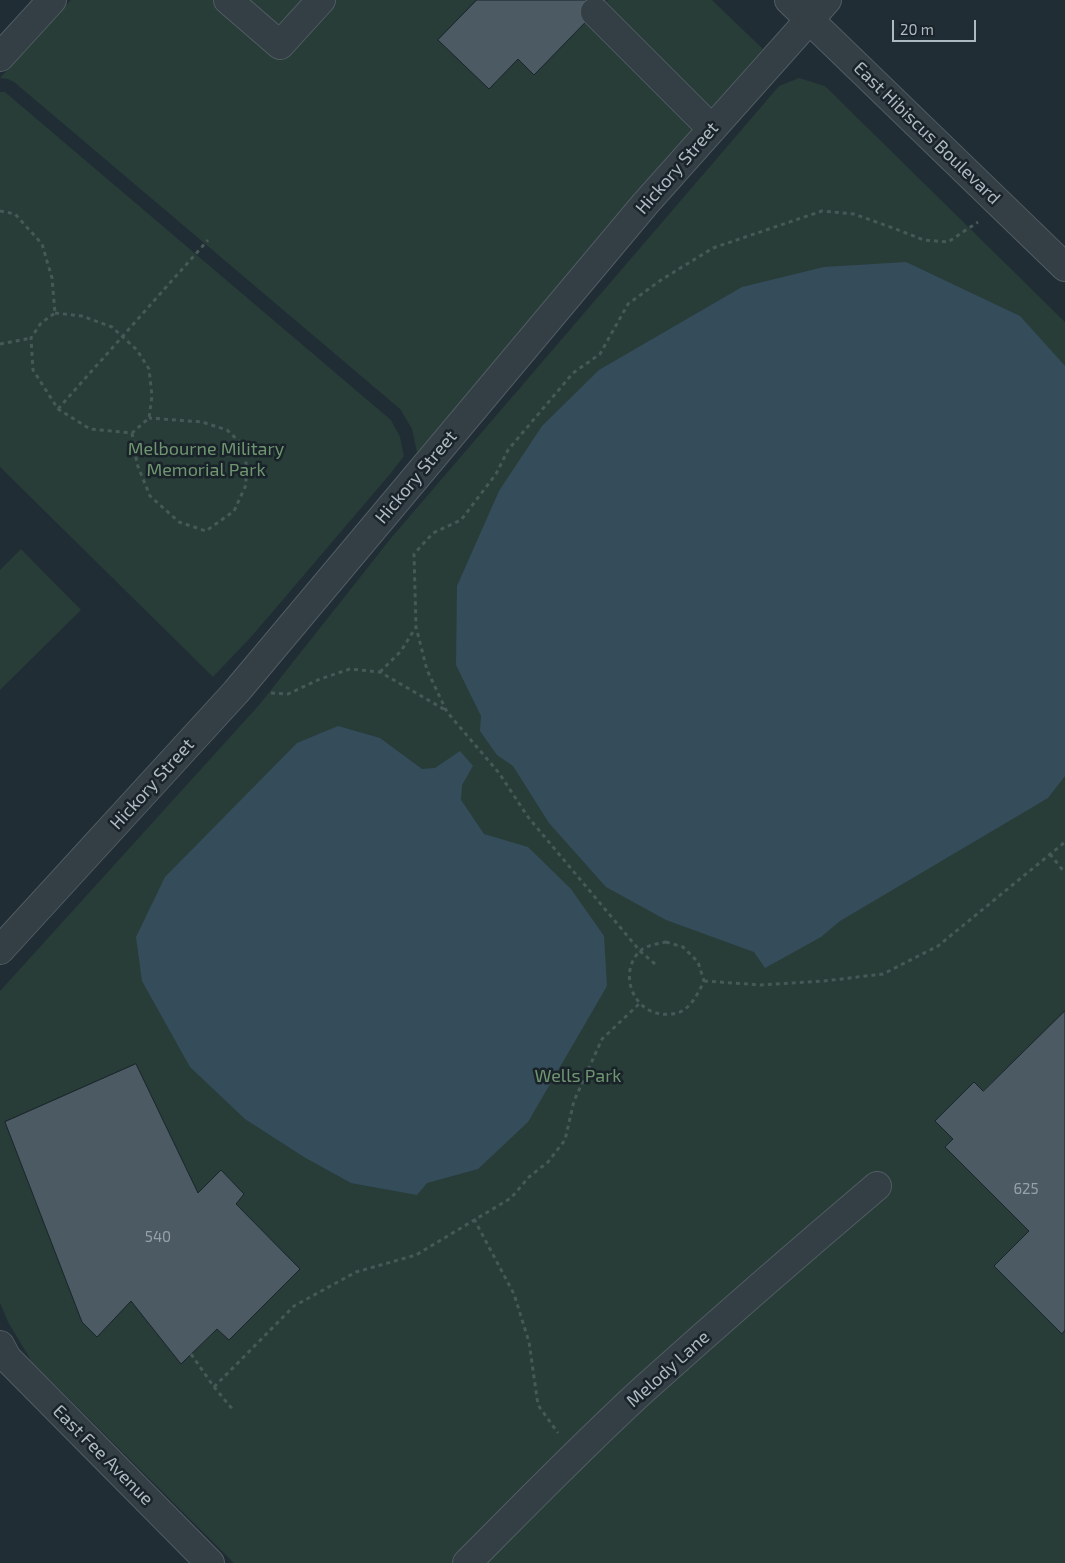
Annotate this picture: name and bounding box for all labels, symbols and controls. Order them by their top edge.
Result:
scale bar [895,10,979,42]
text: 20 m [900,20,934,38]
street label: East Hibiscus Boulevard [849,57,1005,209]
street label: Hickory Street [631,117,723,219]
street label: Hickory Street [371,426,461,528]
park label: Melbourne Military Memorial Park [128,438,284,480]
street label: Hickory Street [105,734,199,834]
park label: Wells Park [534,1065,622,1087]
house number: 625 [1013,1180,1039,1198]
house number: 540 [145,1228,171,1246]
street label: Melody Lane [622,1326,714,1412]
street label: East Fee Avenue [48,1400,158,1510]

